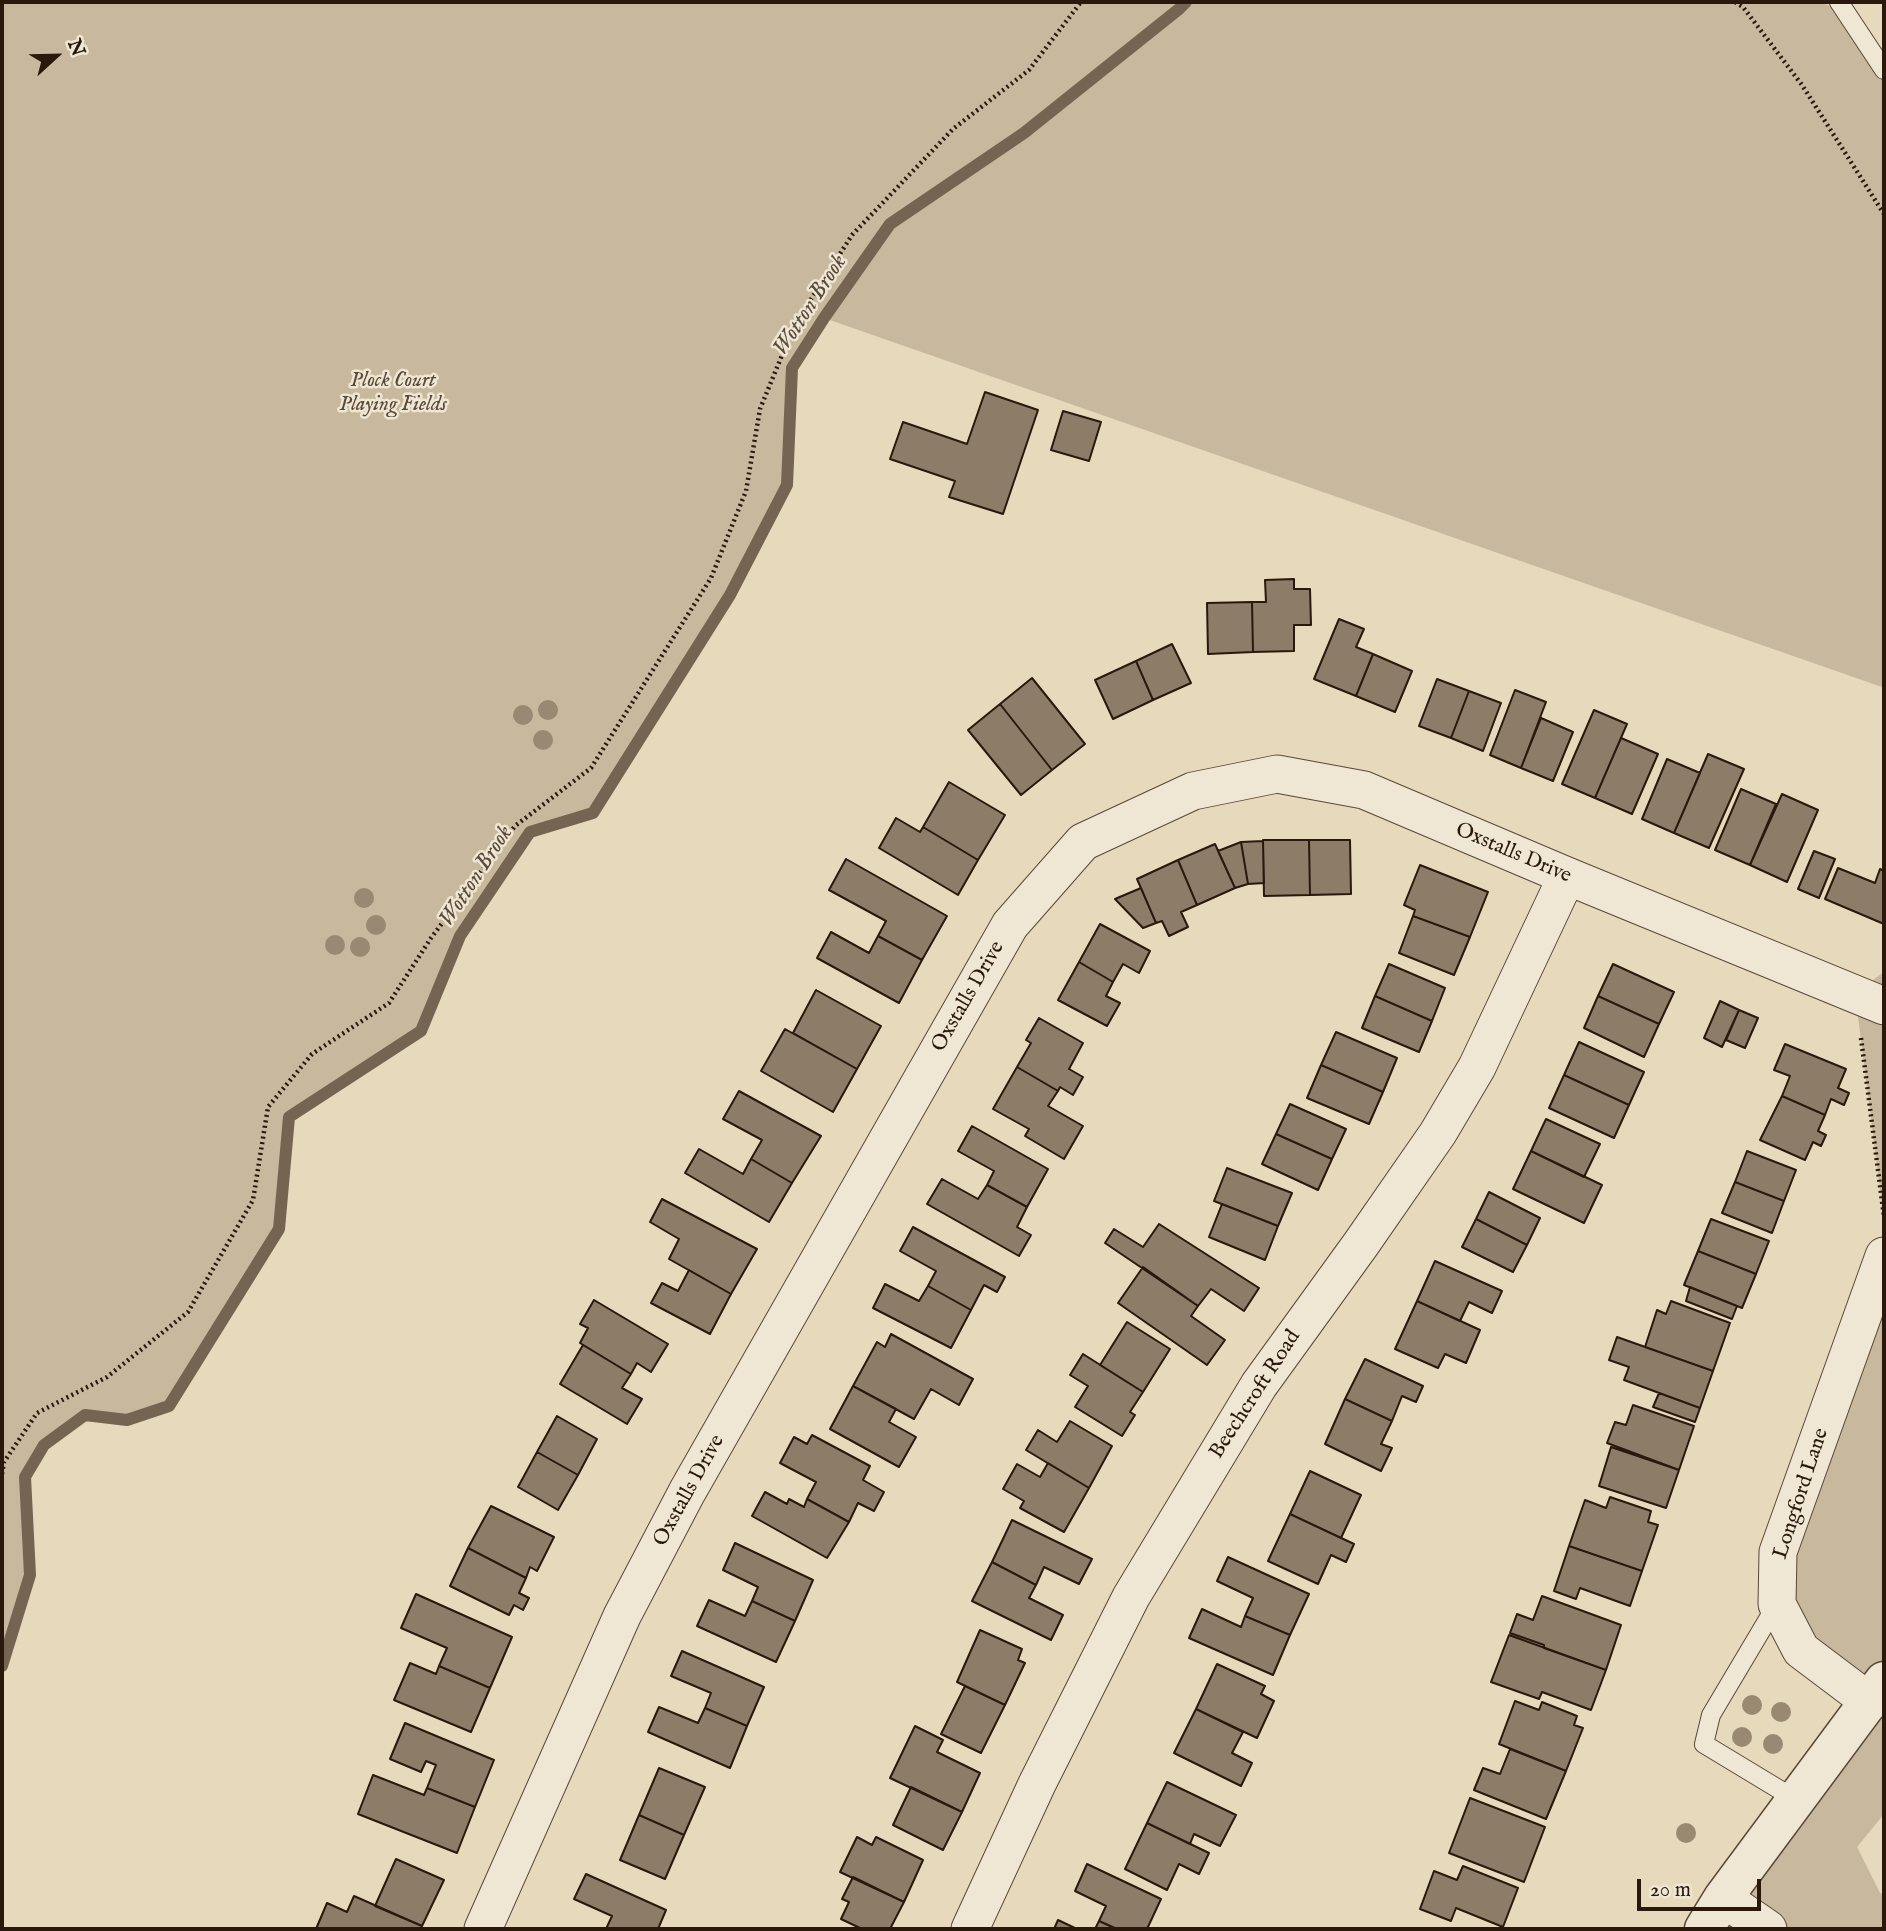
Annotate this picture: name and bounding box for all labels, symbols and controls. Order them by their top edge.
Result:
north arrow [21,21,91,91]
text: N [61,36,90,60]
water label: Wotton Brook [768,250,854,362]
park label: Plock Court Playing Fields [339,369,447,419]
street label: Oxstalls Drive [1451,818,1575,890]
water label: Wotton Brook [434,821,520,933]
street label: Oxstalls Drive [927,937,1011,1057]
street label: Beechcroft Road [1205,1326,1307,1464]
street label: Longford Lane [1769,1425,1835,1563]
street label: Oxstalls Drive [649,1431,731,1551]
scale bar [1641,1864,1765,1908]
text: 20 m [1650,1877,1691,1904]

